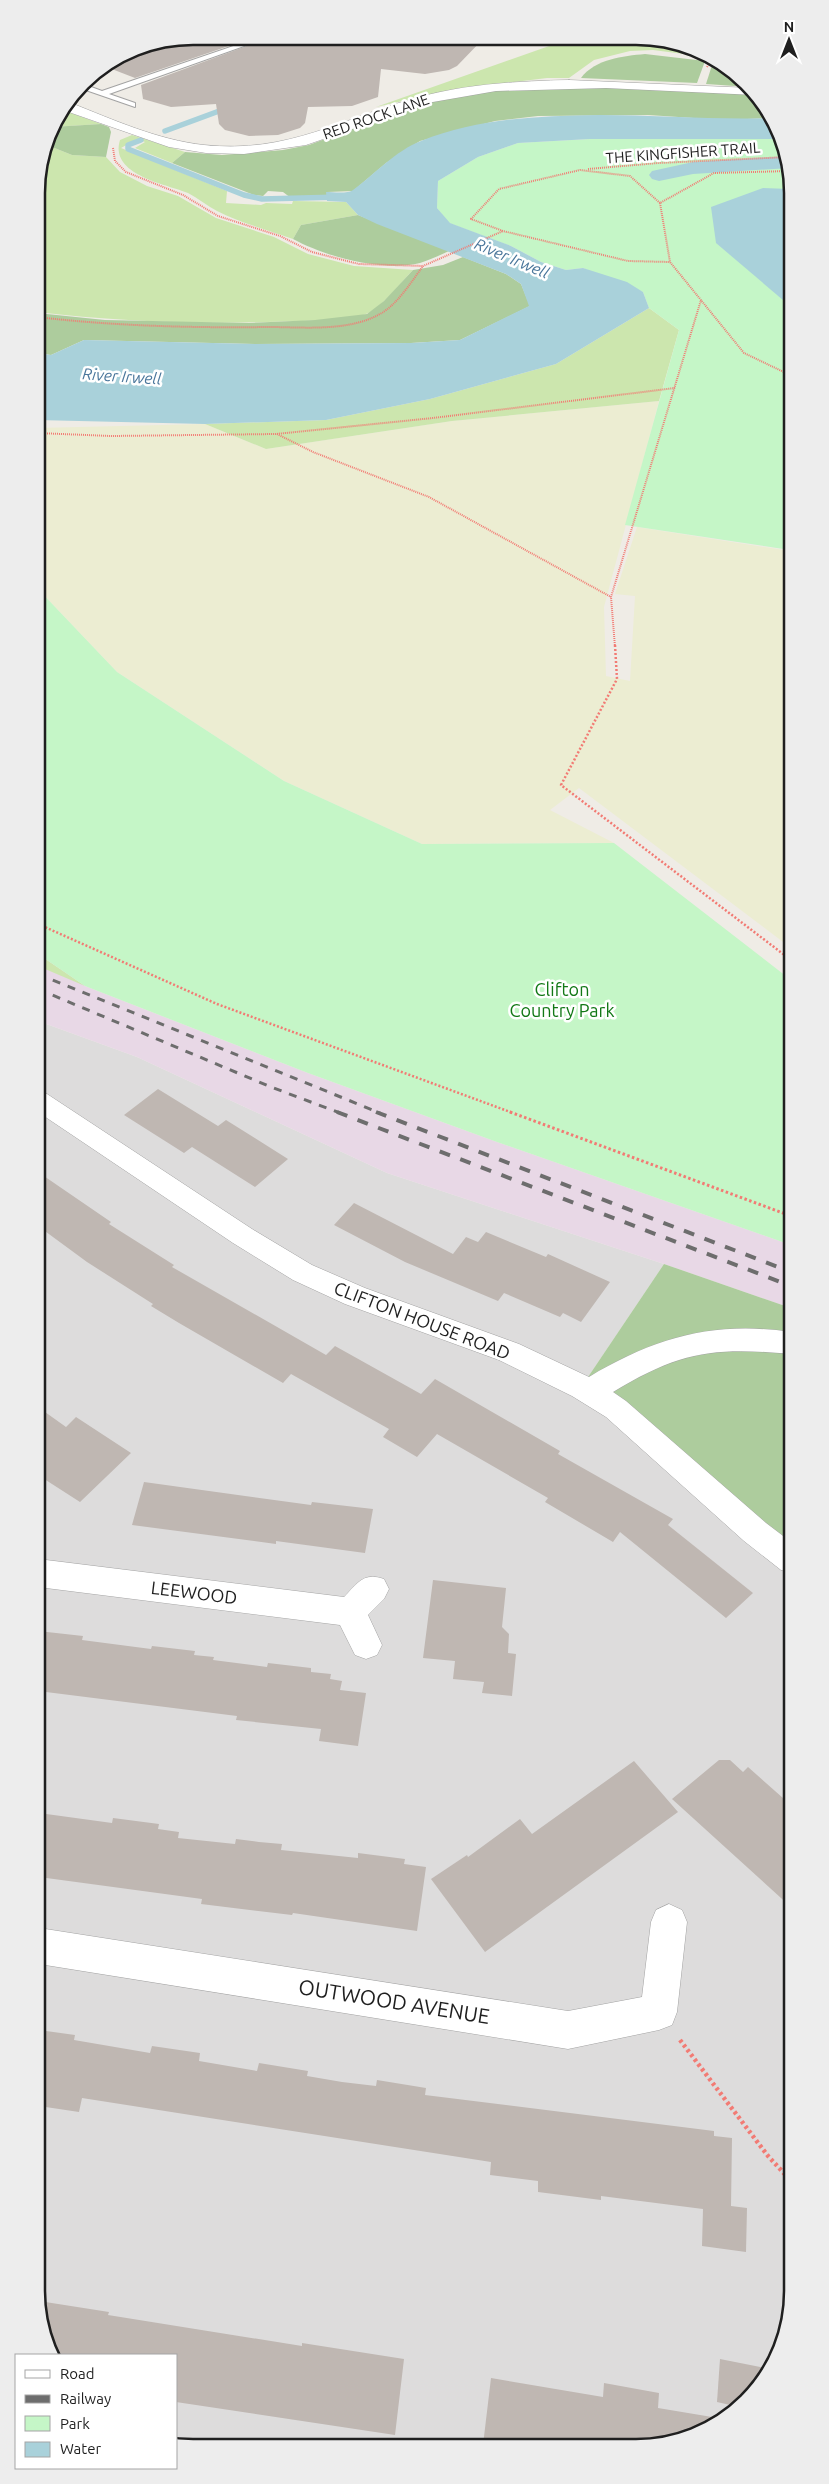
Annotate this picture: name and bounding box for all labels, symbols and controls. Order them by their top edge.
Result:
north arrow [764,15,814,65]
text: N [784,19,794,35]
street label: RED ROCK LANE [320,90,431,143]
street label: THE KINGFISHER TRAIL [605,139,761,166]
water label: River Irwell [472,234,552,282]
water label: River Irwell [82,364,163,388]
park label: Clifton Country Park [510,979,614,1020]
street label: CLIFTON HOUSE ROAD [331,1277,513,1363]
street label: LEEWOOD [150,1577,238,1607]
street label: OUTWOOD AVENUE [297,1974,491,2028]
legend [15,2354,178,2469]
text: Road [60,2365,95,2382]
text: Railway [60,2390,111,2407]
text: Park [60,2415,90,2432]
text: Water [60,2440,101,2457]

